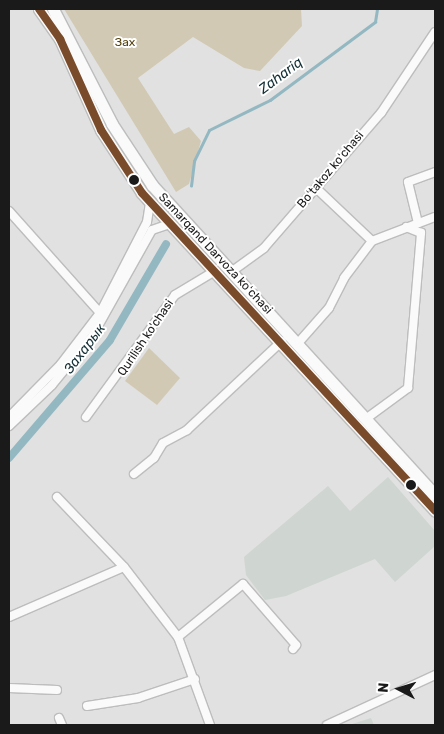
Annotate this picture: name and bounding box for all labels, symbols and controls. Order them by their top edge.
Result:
park label: Зах [115,36,135,50]
water label: Zahariq [256,54,306,98]
street label: Boʻtakoz koʻchasi [295,129,367,211]
unlabelled marker [129,175,139,185]
street label: Samarqand Darvoza koʻchasi [155,190,275,318]
street label: Qurilish ko'chasi [115,297,177,379]
water label: Захарык [61,321,109,377]
unlabelled marker [406,480,416,490]
north arrow [374,664,424,714]
text: N [375,682,392,693]

